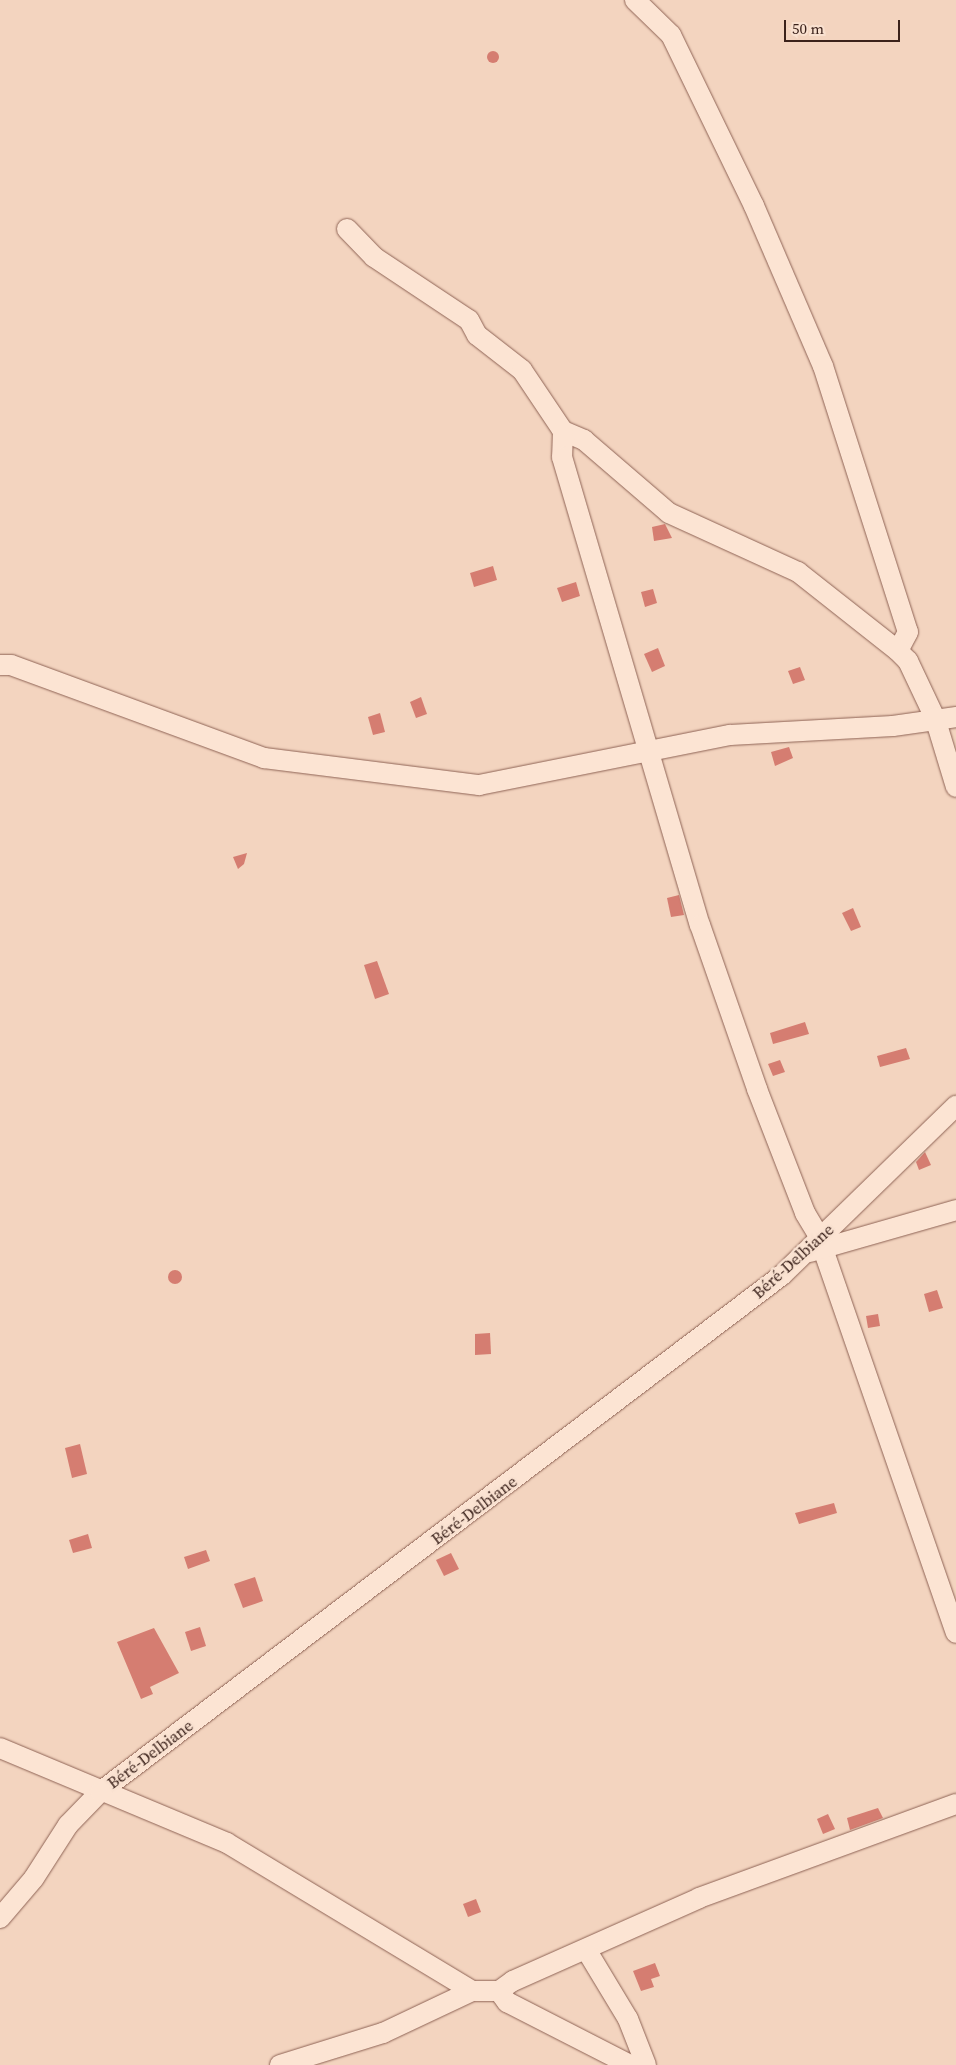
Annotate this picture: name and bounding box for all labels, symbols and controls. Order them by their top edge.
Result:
scale bar [786,10,902,42]
text: 50 m [792,18,824,39]
street label: Béré-Delbiane [749,1220,837,1302]
street label: Béré-Delbiane [427,1472,521,1548]
street label: Béré-Delbiane [103,1716,197,1792]

